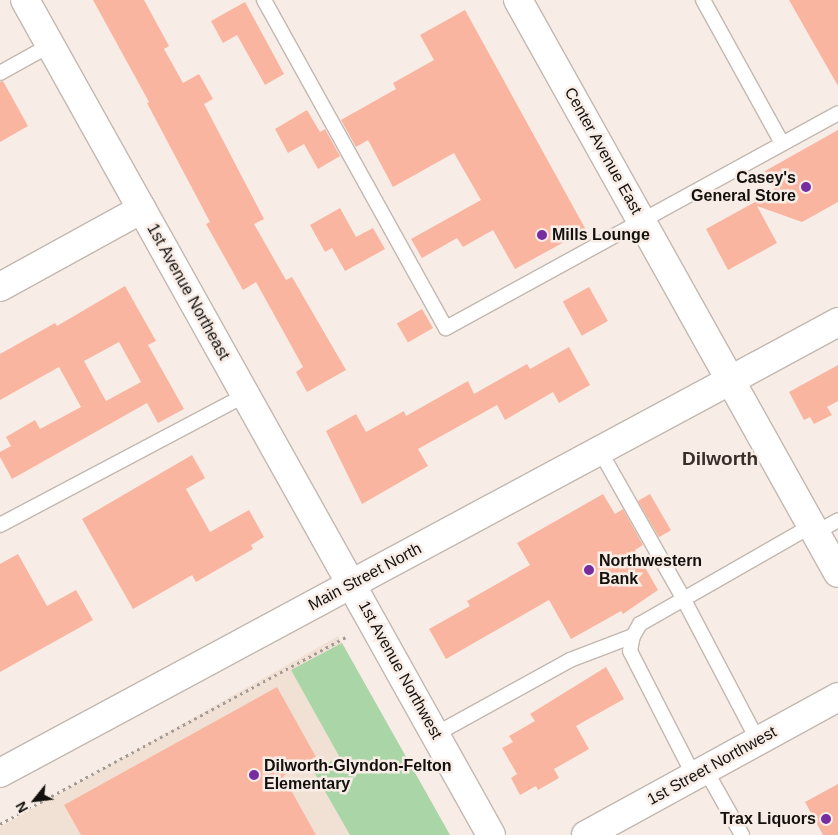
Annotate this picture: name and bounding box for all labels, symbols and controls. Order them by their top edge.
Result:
street label: Center Avenue East [560,84,646,218]
place label: Casey's General Store [691,168,796,206]
marker: Casey's General Store [800,181,812,193]
street label: 1st Avenue Northeast [142,220,234,364]
place label: Mills Lounge [552,225,650,245]
marker: Mills Lounge [536,229,548,241]
district label: Dilworth [682,448,758,470]
street label: Main Street North [305,539,425,615]
place label: Northwestern Bank [599,551,702,589]
marker: Northwestern Bank [583,564,595,576]
street label: 1st Avenue Northwest [354,597,446,743]
street label: 1st Street Northwest [644,722,780,810]
place label: Dilworth-Glyndon-Felton Elementary [264,756,452,794]
marker: Dilworth-Glyndon-Felton Elementary [248,769,260,781]
north arrow [10,775,60,825]
text: N [12,799,31,816]
place label: Trax Liquors [720,809,816,829]
marker: Trax Liquors [820,813,832,825]

